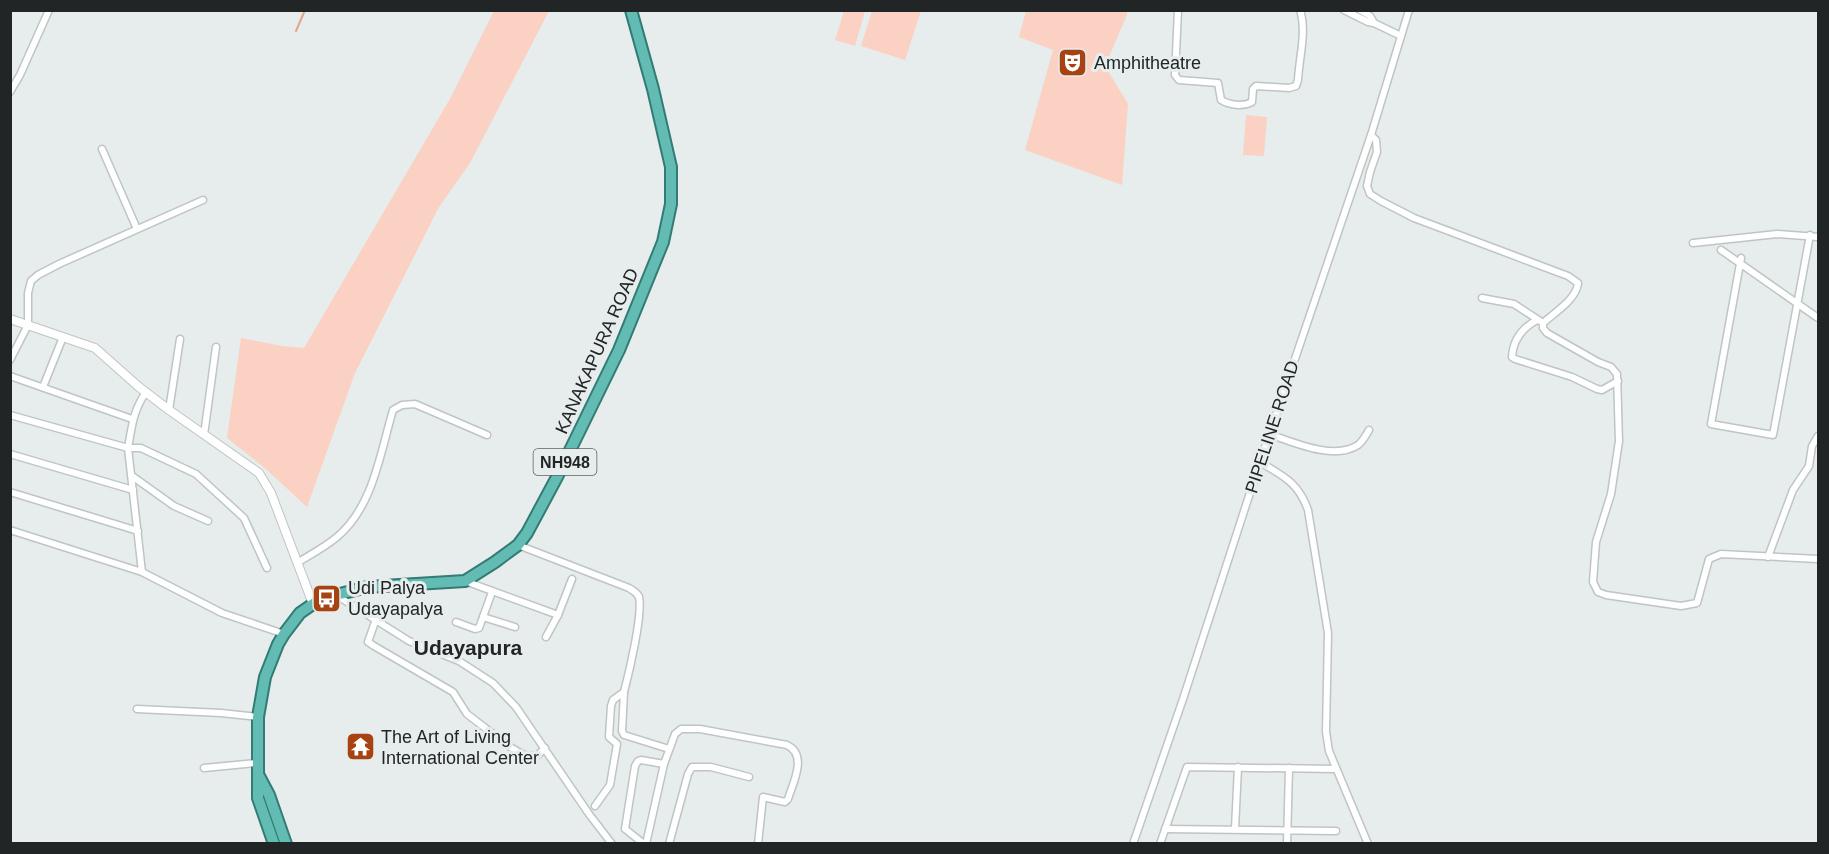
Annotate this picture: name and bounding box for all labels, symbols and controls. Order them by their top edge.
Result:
theatre icon: Amphitheatre [1057,47,1089,79]
place label: Amphitheatre [1094,53,1201,73]
street label: KANAKAPURA ROAD [551,265,643,437]
street label: PIPELINE ROAD [1241,358,1303,496]
road number: NH948 [534,449,596,475]
place label: Udi Palya Udayapalya [348,578,444,619]
bus stop icon: Udi Palya Udayapalya [311,582,343,614]
district label: Udayapura [414,636,523,659]
place label: The Art of Living International Center [381,727,539,768]
temple icon: The Art of Living International Center [344,731,376,763]

